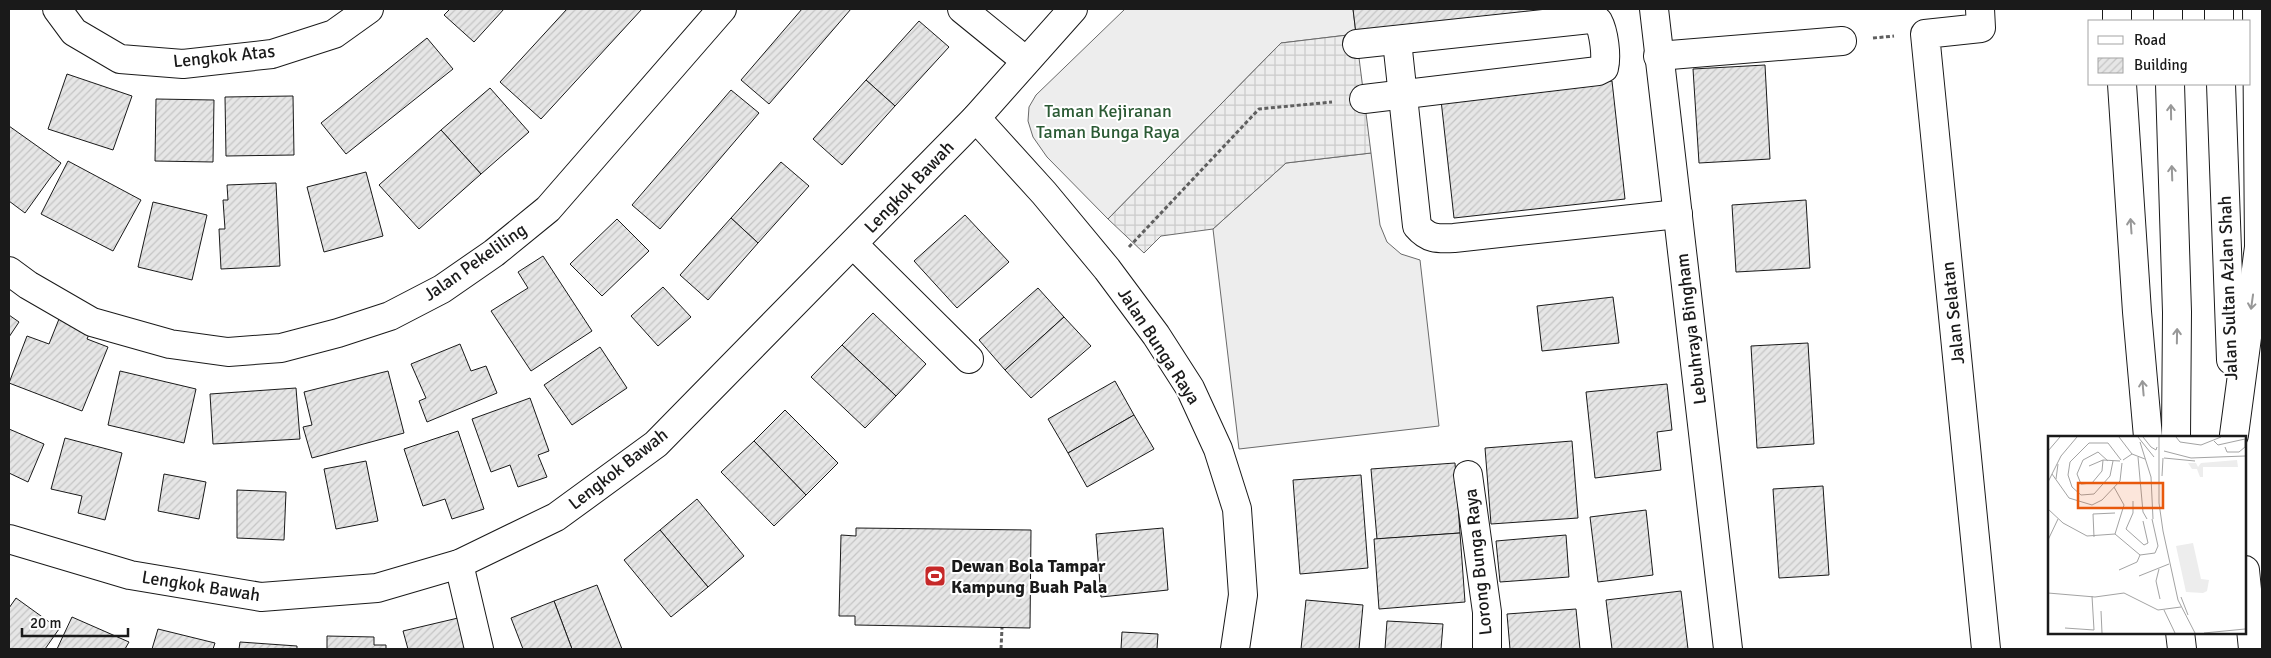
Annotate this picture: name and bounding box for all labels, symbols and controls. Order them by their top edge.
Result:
legend [2088,20,2251,85]
text: Road [2134,31,2166,49]
street label: Lengkok Atas [172,40,276,72]
text: Building [2134,56,2188,74]
park label: Taman Kejiranan Taman Bunga Raya [1036,100,1180,143]
one-way arrow [2166,104,2175,120]
street label: Lengkok Bawah [859,136,959,238]
one-way arrow [2168,165,2177,181]
street label: Jalan Sultan Azlan Shah [2214,195,2242,381]
street label: Jalan Pekeliling [419,218,531,306]
one-way arrow [2126,218,2135,234]
street label: Lebuhraya Bingham [1671,252,1711,406]
street label: Jalan Selatan [1937,260,1969,366]
street label: Jalan Bunga Raya [1113,283,1205,409]
one-way arrow [2247,294,2257,310]
one-way arrow [2172,328,2182,344]
one-way arrow [2139,380,2148,396]
street label: Lengkok Bawah [564,423,672,515]
inset map [2048,436,2246,633]
street label: Lorong Bunga Raya [1459,488,1497,636]
place label: Dewan Bola Tampar Kampung Buah Pala [951,555,1107,598]
sports icon: Dewan Bola Tampar Kampung Buah Pala [923,564,947,588]
street label: Lengkok Bawah [140,566,262,606]
scale bar [22,606,129,638]
text: 20 m [30,614,61,632]

